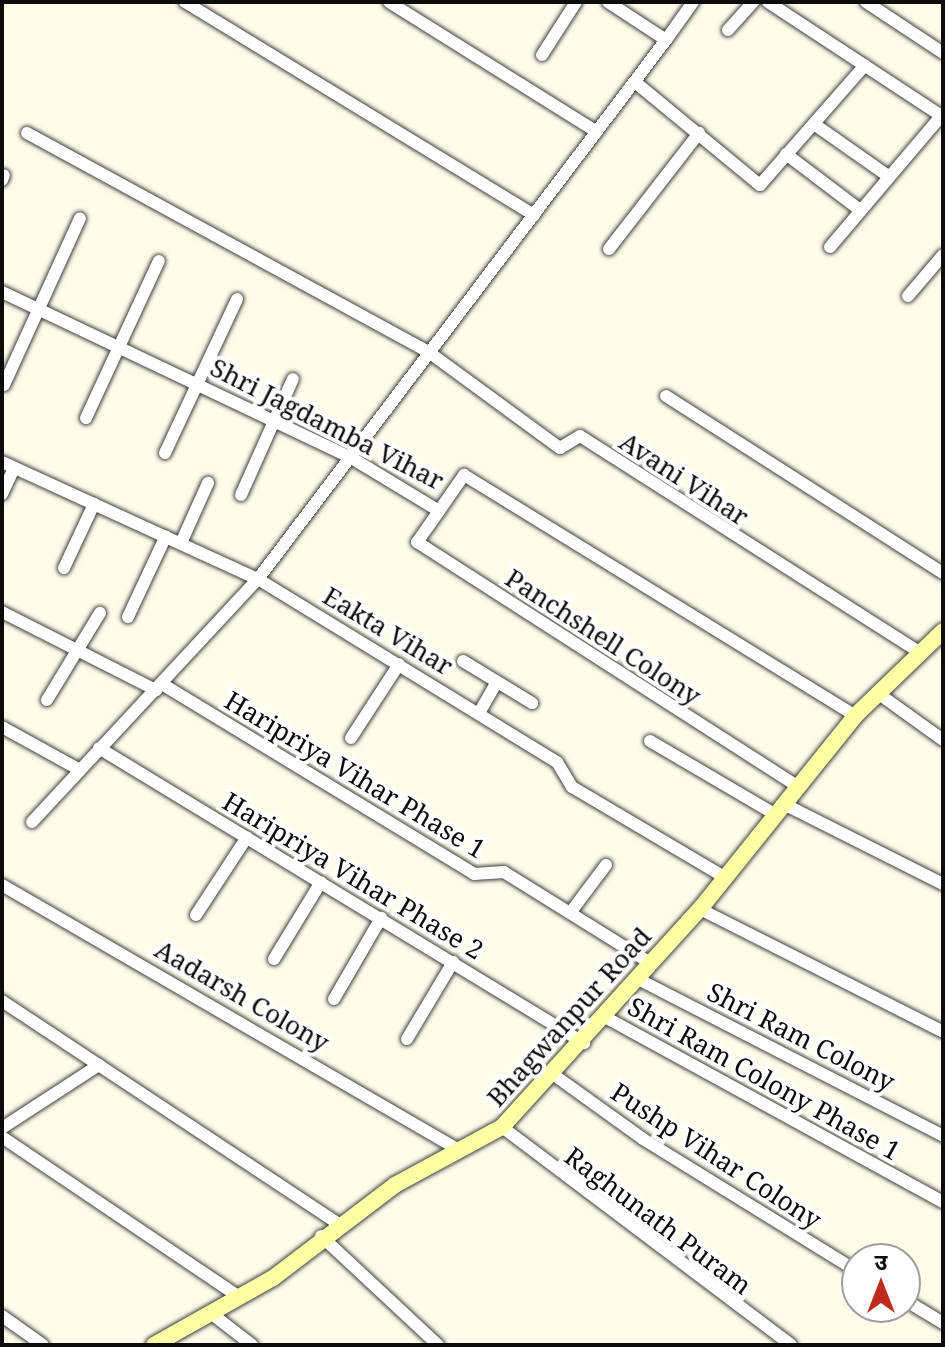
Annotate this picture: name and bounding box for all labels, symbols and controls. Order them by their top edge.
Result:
street label: Shri Jagdamba Vihar [205,352,449,496]
street label: Avani Vihar [614,426,754,532]
street label: Panchshell Colony [500,562,706,712]
street label: Eakta Vihar [317,580,459,682]
street label: Haripriya Vihar Phase 1 [219,685,491,865]
street label: Haripriya Vihar Phase 2 [217,786,489,966]
street label: Bhagwanpur Road [480,921,658,1113]
street label: Aadarsh Colony [149,934,335,1058]
street label: Shri Ram Colony [702,976,900,1098]
street label: Shri Ram Colony Phase 1 [622,991,906,1167]
street label: Pushp Vihar Colony [605,1076,827,1236]
street label: Raghunath Puram [558,1141,758,1301]
north arrow [841,1243,921,1323]
text: उ [875,1246,887,1276]

